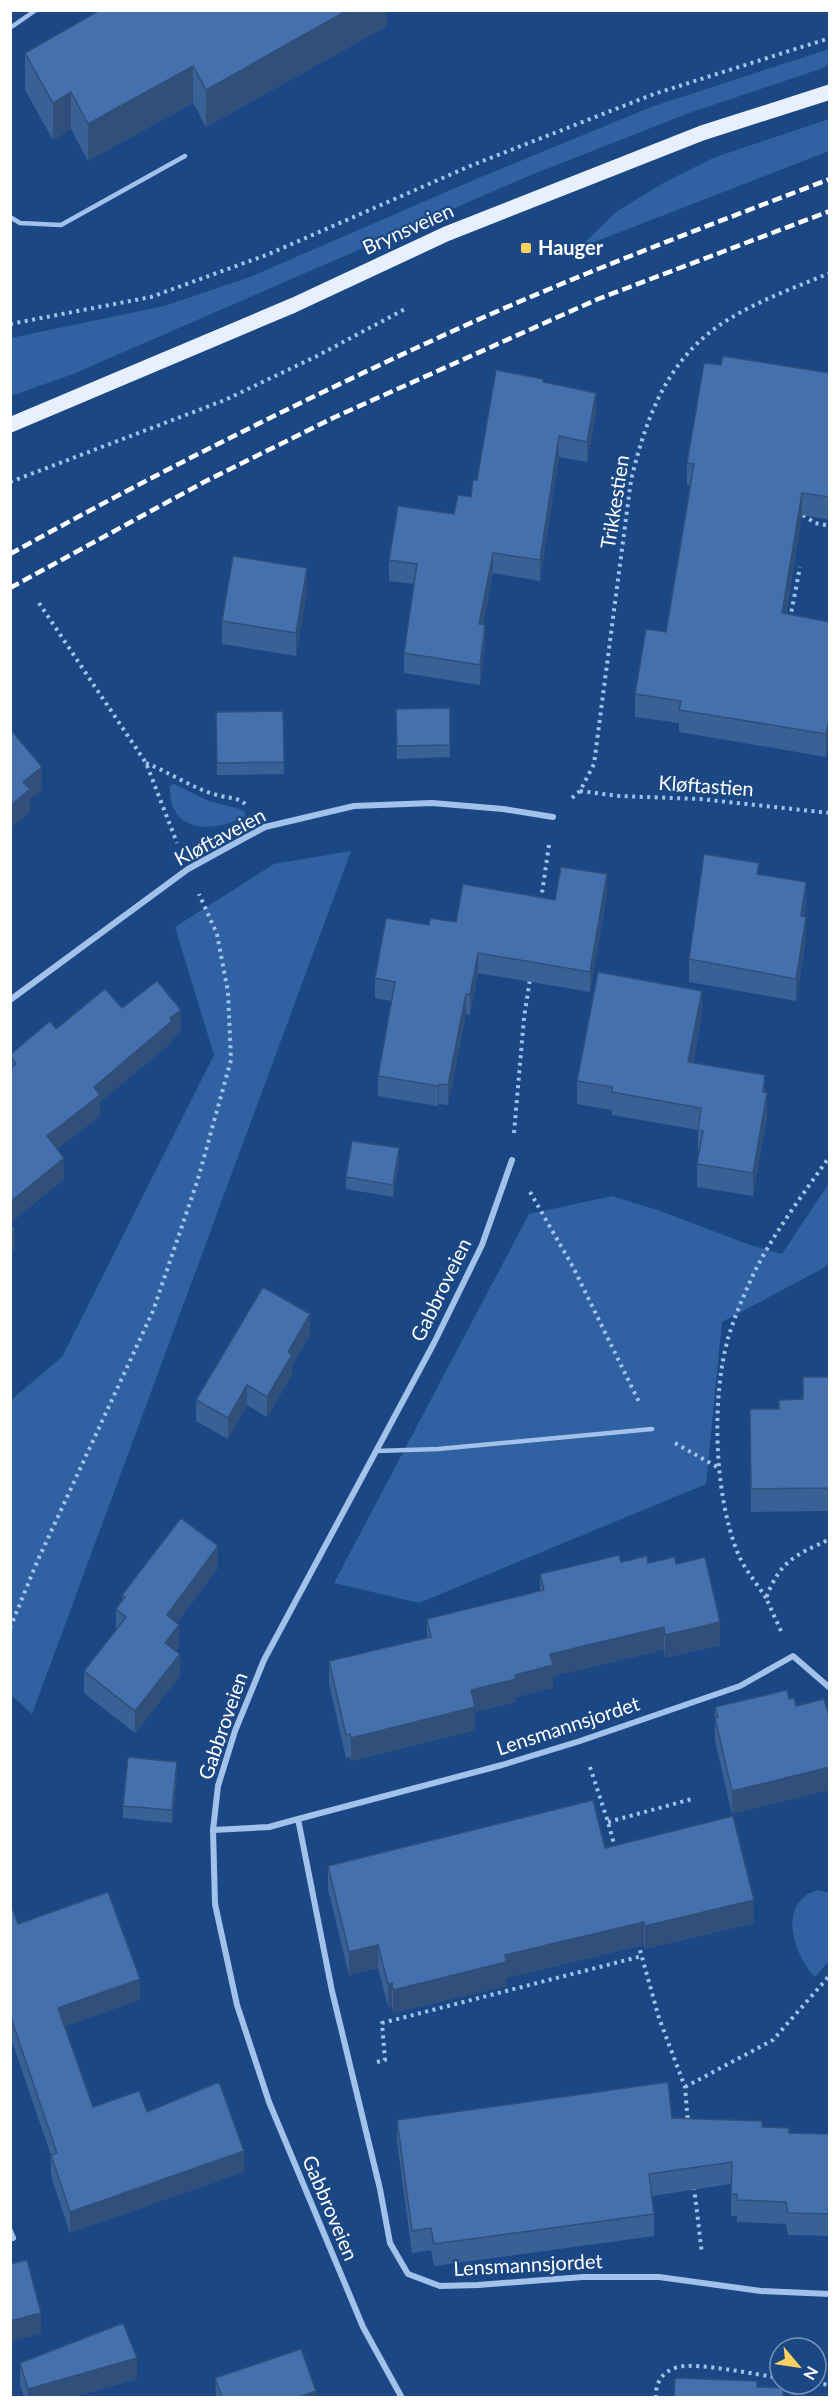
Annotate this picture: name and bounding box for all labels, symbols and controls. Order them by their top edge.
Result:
street label: Brynsveien [358,197,457,259]
place label: Hauger [538,235,604,259]
marker: Hauger [519,241,533,255]
street label: Trikkestien [595,453,633,550]
street label: Kløftastien [658,770,755,800]
street label: Kløftaveien [170,802,269,870]
street label: Gabbroveien [405,1234,475,1345]
street label: Gabbroveien [192,1669,252,1783]
street label: Lensmannsjordet [493,1691,642,1760]
street label: Gabbroveien [298,2151,364,2264]
street label: Lensmannsjordet [453,2248,603,2280]
north arrow [768,2336,828,2396]
text: N [800,2364,823,2384]

